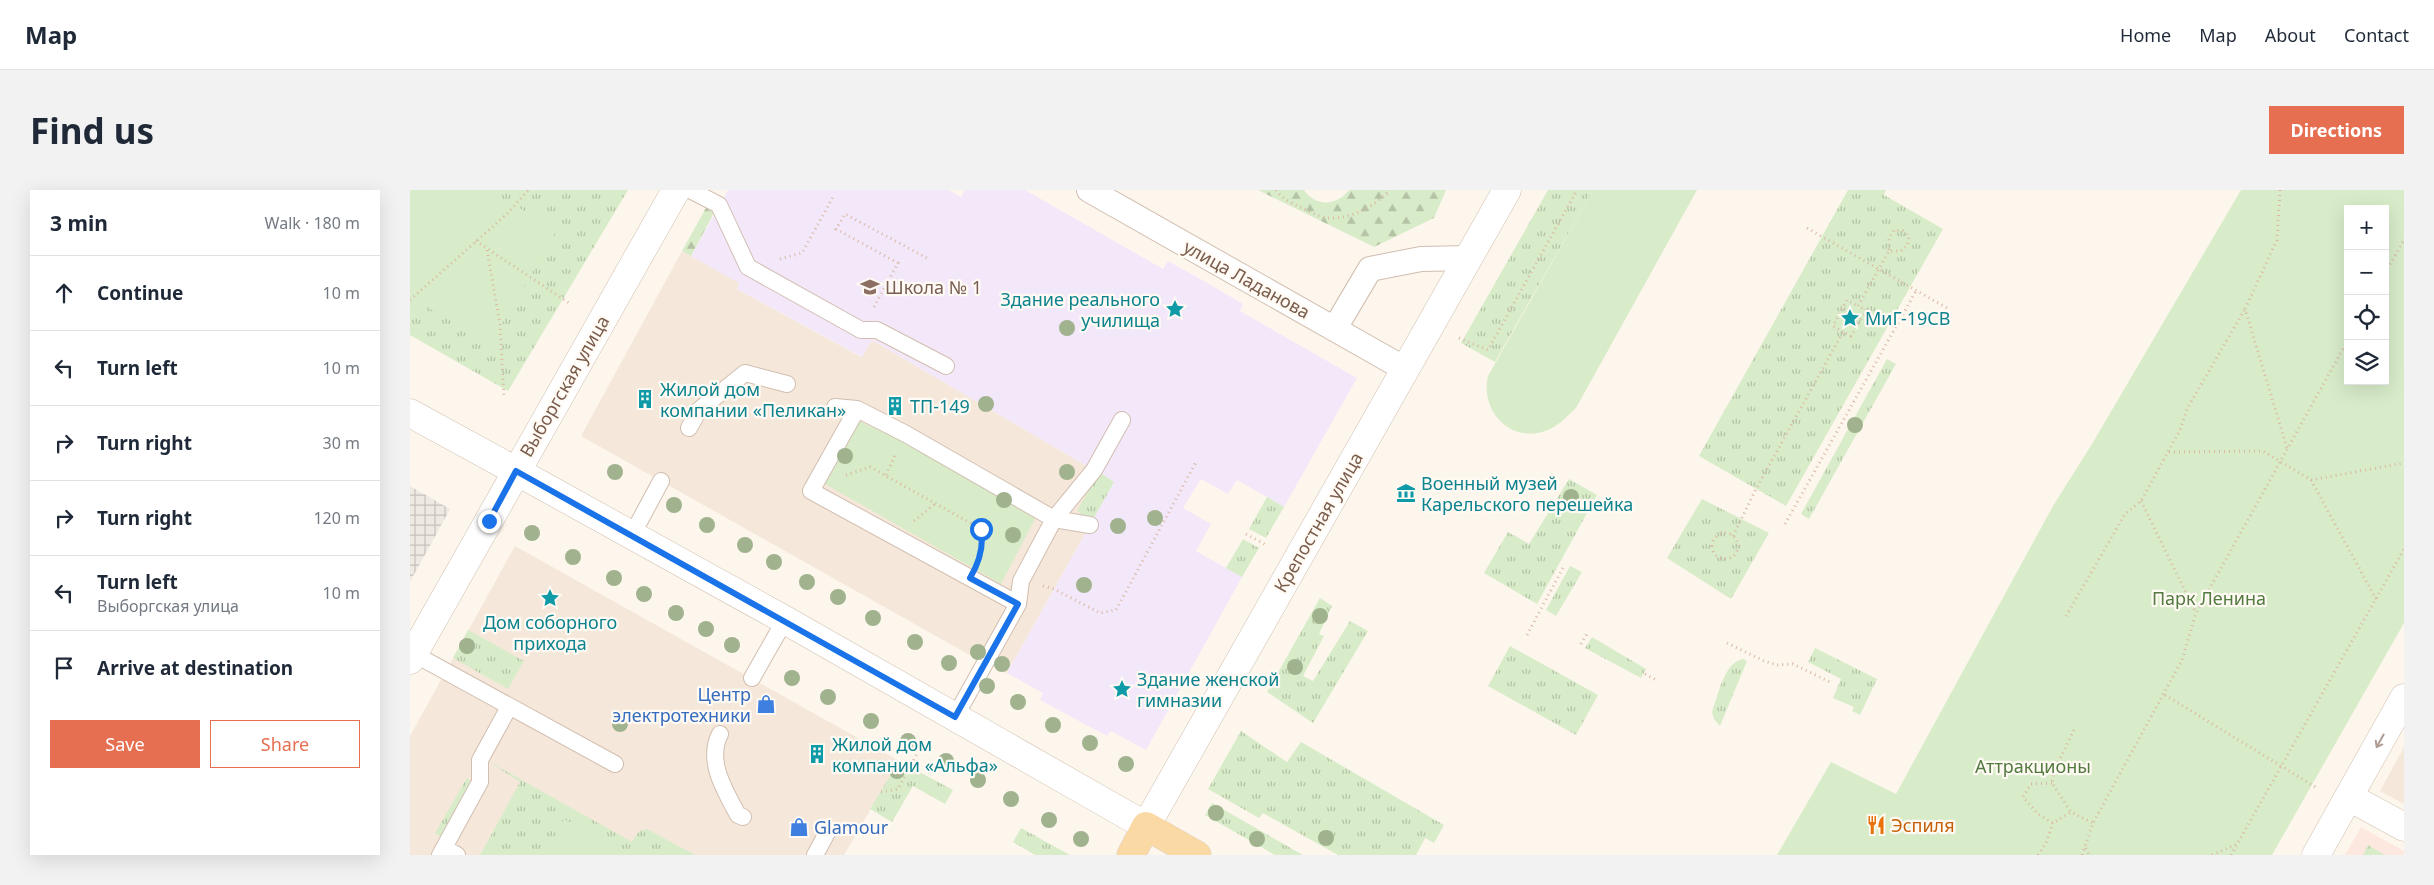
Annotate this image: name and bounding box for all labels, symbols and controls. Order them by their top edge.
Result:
text: Map [25,18,77,51]
text: Home [2120,23,2171,47]
text: Map [2199,23,2237,47]
text: About [2265,23,2316,47]
text: Contact [2344,23,2409,47]
button: Directions [2269,106,2404,154]
text: Find us [30,107,154,154]
map controls [2344,205,2389,385]
button: + [2344,205,2389,250]
text: 3 min [50,209,108,237]
text: Walk · 180 m [265,212,360,234]
street label: улица Ладанова [1179,234,1315,324]
button: − [2344,250,2389,295]
place label: Школа № 1 [885,275,982,299]
school or university icon: Школа № 1 [859,276,881,298]
icon: ahead [50,279,78,307]
text: Continue [97,280,183,306]
text: 10 m [323,282,360,304]
place label: Здание реального училища [1000,287,1160,332]
button: locate [2344,295,2389,340]
place icon: Здание реального училища [1164,298,1186,320]
place label: МиГ-19СВ [1865,306,1951,330]
place icon: МиГ-19СВ [1839,307,1861,329]
street label: Выборгская улица [514,311,614,461]
button: layers [2344,340,2389,385]
icon: left [50,354,78,382]
text: Turn left [97,355,178,381]
text: 10 m [323,357,360,379]
place label: Жилой дом компании «Пеликан» [660,377,846,422]
building icon: Жилой дом компании «Пеликан» [634,388,656,410]
place label: ТП-149 [910,394,970,418]
building icon: ТП-149 [884,395,906,417]
icon: right [50,429,78,457]
text: Turn right [97,430,192,456]
text: 30 m [323,432,360,454]
street label: Крепостная улица [1268,448,1368,596]
place label: Военный музей Карельского перешейка [1421,471,1633,516]
museum icon: Военный музей Карельского перешейка [1395,482,1417,504]
icon: right [50,504,78,532]
text: Turn right [97,505,192,531]
text: 120 m [313,507,360,529]
route end [478,510,501,533]
route start [970,518,993,541]
text: Turn left [97,569,178,595]
icon: left [50,579,78,607]
text: 10 m [323,582,360,604]
park label: Парк Ленина [2152,586,2266,610]
place icon: Дом соборного прихода [539,587,561,609]
text: Выборгская улица [97,595,239,617]
place label: Дом соборного прихода [483,610,617,655]
icon: arrive [50,654,78,682]
text: Arrive at destination [97,655,293,681]
place label: Здание женской гимназии [1137,667,1279,712]
place icon: Здание женской гимназии [1111,678,1133,700]
place label: Центр электротехники [612,682,751,727]
shop icon: Центр электротехники [755,693,777,715]
button: Save [50,720,200,768]
button: Share [210,720,360,768]
place label: Жилой дом компании «Альфа» [832,732,998,777]
one-way arrow [2375,733,2385,748]
building icon: Жилой дом компании «Альфа» [806,743,828,765]
park label: Аттракционы [1975,754,2091,778]
place label: Эспиля [1891,813,1955,837]
restaurant icon: Эспиля [1865,814,1887,836]
place label: Glamour [814,815,889,839]
shop icon: Glamour [788,816,810,838]

